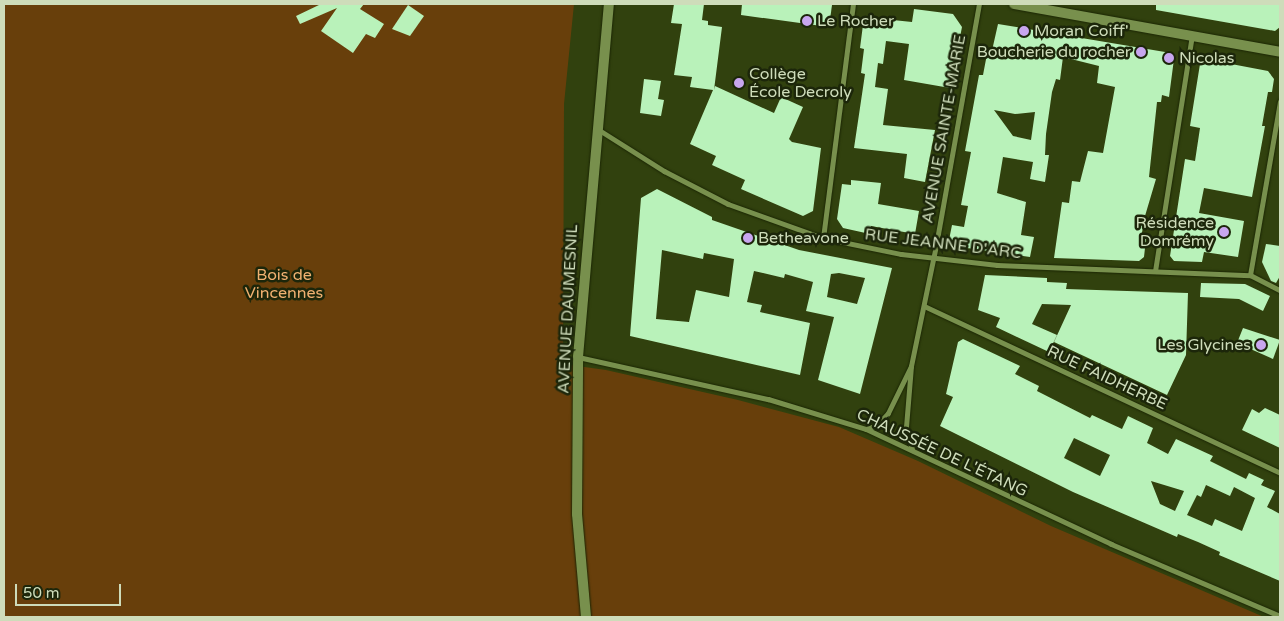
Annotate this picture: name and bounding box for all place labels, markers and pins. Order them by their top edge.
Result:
place label: Le Rocher [817,11,894,31]
marker: Le Rocher [801,15,813,27]
place label: Moran Coiff' [1034,21,1128,41]
marker: Moran Coiff' [1018,25,1030,37]
place label: Boucherie du rocher [977,42,1131,62]
marker: Boucherie du rocher [1135,46,1147,58]
place label: Nicolas [1179,48,1235,68]
marker: Nicolas [1163,52,1175,64]
place label: Collège École Decroly [749,64,852,102]
marker: Collège École Decroly [733,77,745,89]
place label: Résidence Domrémy [1135,213,1214,251]
marker: Résidence Domrémy [1218,226,1230,238]
place label: Betheavone [758,228,849,248]
marker: Betheavone [742,232,754,244]
place label: Les Glycines [1157,335,1251,355]
marker: Les Glycines [1255,339,1267,351]

